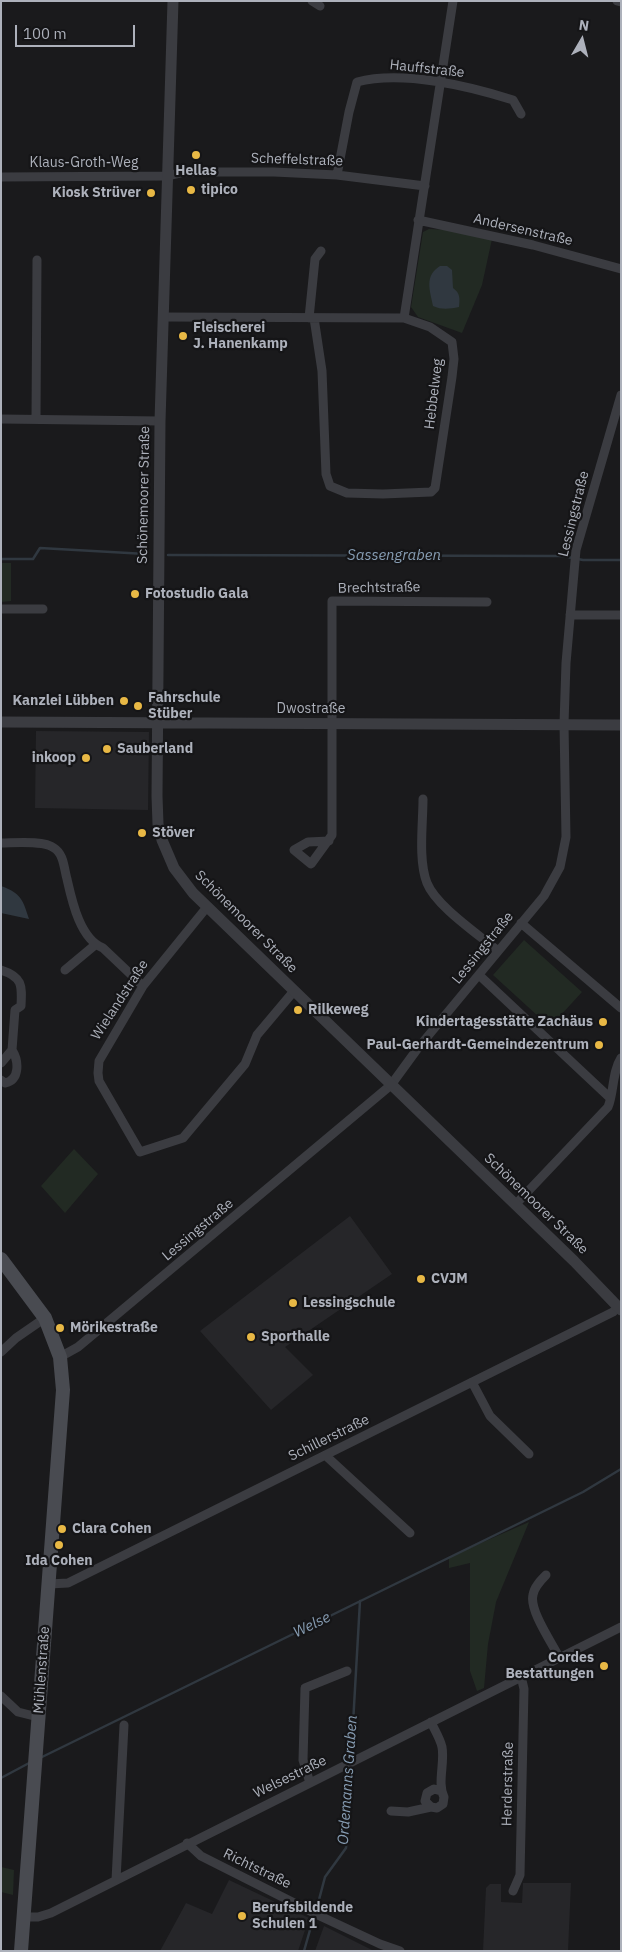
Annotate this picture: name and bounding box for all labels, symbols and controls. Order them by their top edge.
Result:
scale bar [18,15,138,47]
north arrow [557,15,607,65]
text: N [578,16,590,35]
text: 100 m [23,24,67,43]
street label: Hauffstraße [389,57,465,81]
marker: Hellas [190,149,202,161]
street label: Scheffelstraße [251,150,343,170]
street label: Klaus-Groth-Weg [30,155,138,171]
place label: Hellas [175,163,217,179]
place label: tipico [201,182,238,198]
marker: tipico [185,184,197,196]
place label: Kiosk Strüver [52,185,141,201]
marker: Kiosk Strüver [145,187,157,199]
street label: Andersenstraße [472,210,574,250]
place label: Fleischerei J. Hanenkamp [193,320,288,352]
marker: Fleischerei J. Hanenkamp [177,330,189,342]
street label: Hebbelweg [421,358,447,430]
street label: Schönemoorer Straße [134,426,154,564]
street label: Lessingstraße [555,469,593,559]
water label: Sassengraben [347,547,441,565]
street label: Brechtstraße [338,579,420,597]
place label: Fotostudio Gala [145,586,248,602]
marker: Fotostudio Gala [129,588,141,600]
place label: Fahrschule Stüber [148,690,221,722]
place label: Kanzlei Lübben [12,693,114,709]
marker: Kanzlei Lübben [118,695,130,707]
marker: Fahrschule Stüber [132,700,144,712]
street label: Dwostraße [277,701,345,717]
place label: Sauberland [117,741,193,757]
marker: Sauberland [101,743,113,755]
place label: inkoop [32,750,76,766]
marker: inkoop [80,752,92,764]
place label: Stöver [152,825,195,841]
marker: Stöver [136,827,148,839]
street label: Schönemoorer Straße [191,867,301,977]
street label: Lessingstraße [449,909,517,987]
street label: Wielandstraße [88,957,152,1043]
place label: Rilkeweg [308,1002,368,1018]
marker: Rilkeweg [292,1004,304,1016]
place label: Kindertagesstätte Zachäus [416,1014,593,1030]
marker: Kindertagesstätte Zachäus [597,1016,609,1028]
place label: Paul-Gerhardt-Gemeindezentrum [367,1037,589,1053]
marker: Paul-Gerhardt-Gemeindezentrum [593,1039,605,1051]
street label: Schönemoorer Straße [481,1150,591,1258]
street label: Lessingstraße [159,1195,237,1265]
place label: CVJM [431,1271,468,1287]
marker: CVJM [415,1273,427,1285]
place label: Lessingschule [303,1295,395,1311]
marker: Lessingschule [287,1297,299,1309]
place label: Mörikestraße [70,1320,158,1336]
marker: Mörikestraße [54,1322,66,1334]
place label: Sporthalle [261,1329,330,1345]
marker: Sporthalle [245,1331,257,1343]
street label: Schillerstraße [286,1411,372,1465]
place label: Clara Cohen [72,1521,152,1537]
marker: Clara Cohen [56,1523,68,1535]
marker: Ida Cohen [53,1539,65,1551]
place label: Ida Cohen [25,1553,93,1569]
water label: Welse [291,1608,333,1642]
street label: Mühlenstraße [31,1626,53,1714]
place label: Cordes Bestattungen [505,1650,594,1682]
marker: Cordes Bestattungen [598,1660,610,1672]
water label: Ordemanns Graben [335,1715,361,1845]
street label: Herderstraße [499,1742,517,1826]
street label: Welsestraße [251,1752,329,1802]
street label: Richtstraße [220,1845,294,1893]
place label: Berufsbildende Schulen 1 [252,1900,353,1932]
marker: Berufsbildende Schulen 1 [236,1910,248,1922]

